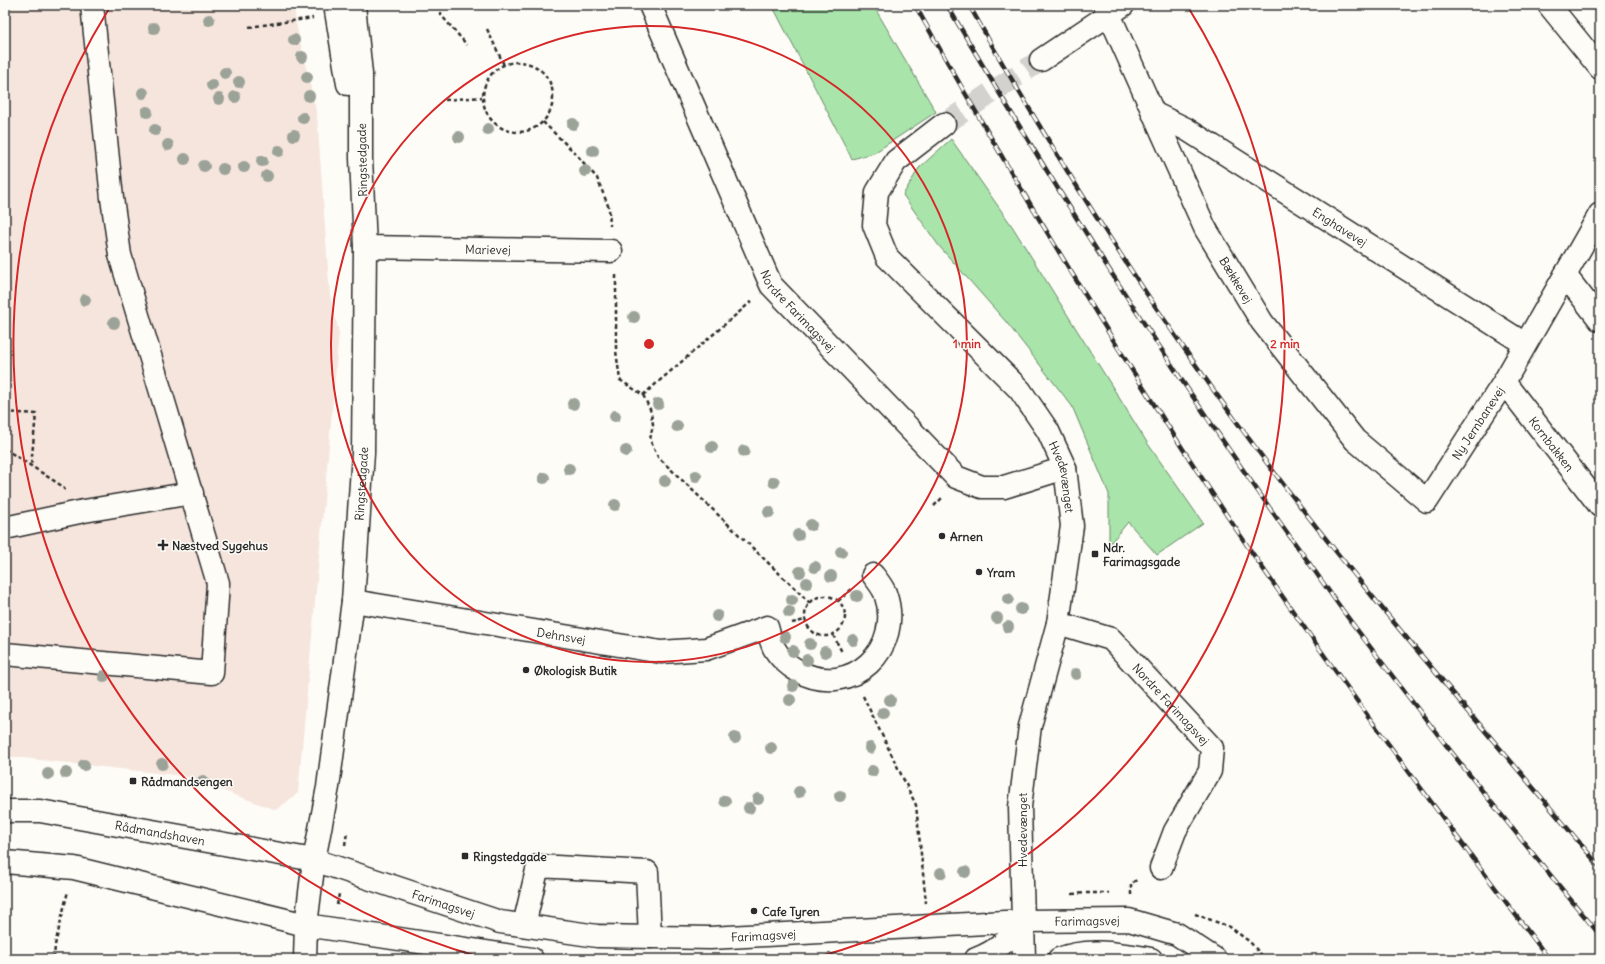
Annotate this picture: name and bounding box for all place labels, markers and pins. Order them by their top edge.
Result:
centre of rings [642,337,656,351]
place label: Arnen [950,529,983,544]
marker: Arnen [937,531,947,541]
place label: Næstved Sygehus [172,538,268,554]
marker: Næstved Sygehus [157,539,169,551]
place label: Ndr. Farimagsgade [1103,540,1181,570]
marker: Ndr. Farimagsgade [1090,549,1100,559]
place label: Yram [986,565,1016,580]
marker: Yram [974,567,984,577]
place label: Økologisk Butik [534,663,617,679]
marker: Økologisk Butik [521,665,531,675]
place label: Rådmandsengen [141,774,233,790]
marker: Rådmandsengen [128,776,138,786]
place label: Ringstedgade [473,849,547,865]
marker: Ringstedgade [460,851,470,861]
place label: Cafe Tyren [762,904,820,920]
marker: Cafe Tyren [749,906,759,916]

